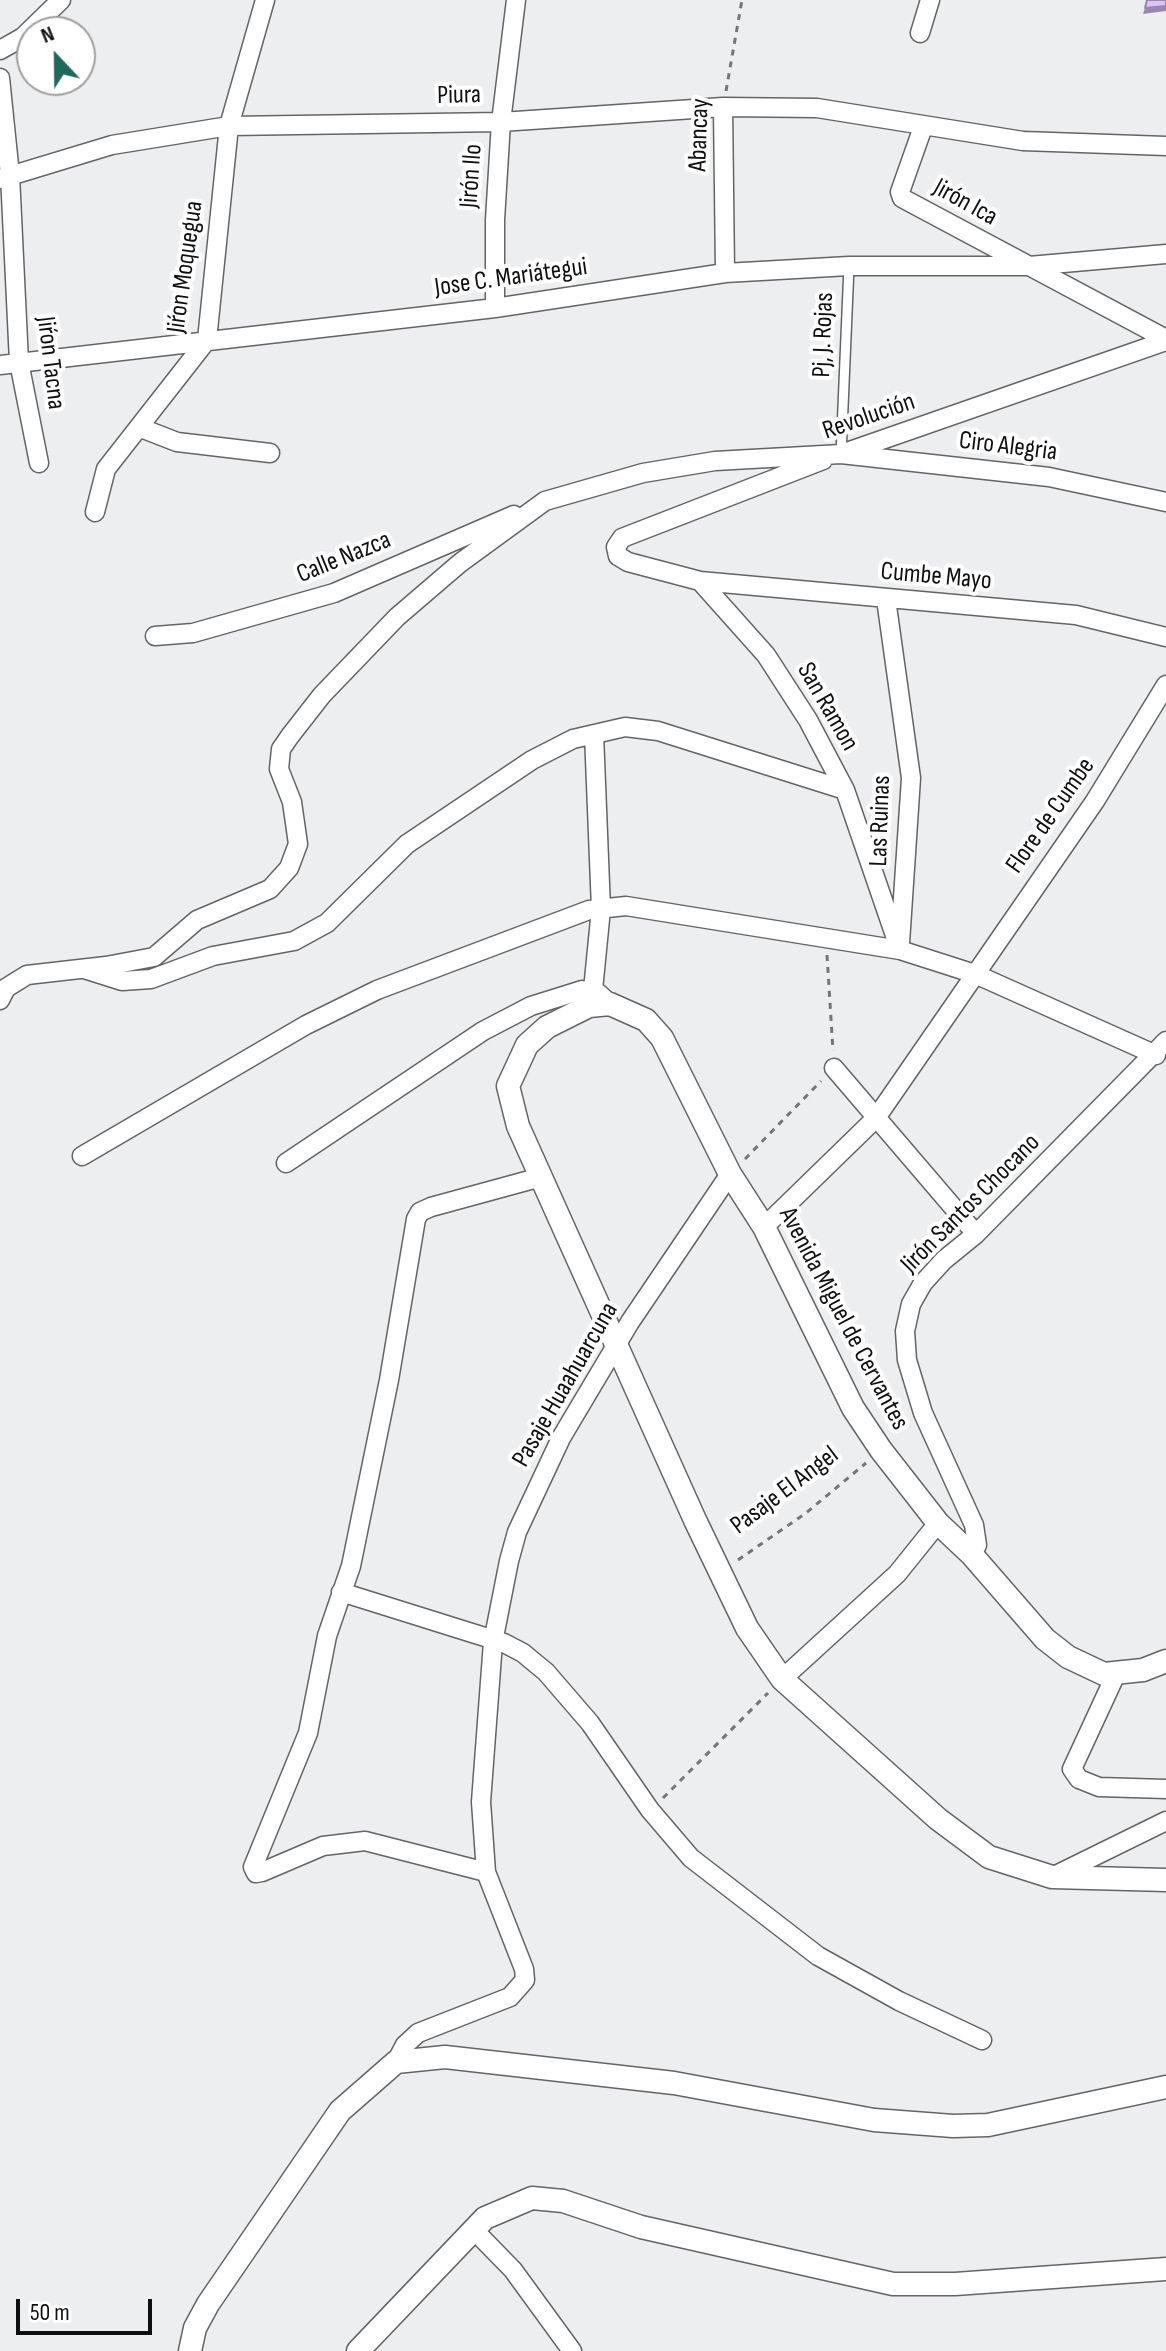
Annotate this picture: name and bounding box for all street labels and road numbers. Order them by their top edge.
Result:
street label: Piura [437,80,481,112]
street label: Abancay [683,98,717,172]
street label: Jirón Ilo [454,143,490,209]
street label: Jirón Ica [927,173,1003,233]
street label: Jiŕon Moquegua [161,199,211,335]
street label: Jose C. Mariátegui [433,252,589,304]
street label: Pj, J. Rojas [807,292,841,378]
street label: Jiŕon Tacna [29,315,71,411]
street label: Revolución [819,387,919,447]
street label: Ciro Alegria [957,425,1059,469]
street label: Calle Nazca [292,525,396,591]
street label: Cumbe Mayo [879,557,993,597]
street label: San Ramon [789,657,865,757]
street label: Flore de Cumbe [1000,752,1102,880]
street label: Las Ruinas [864,775,898,867]
street label: Jirón Santos Chocano [895,1128,1047,1280]
street label: Avenida Miguel de Cervantes [771,1202,915,1436]
street label: Pasaje Huaahuarcuna [506,1297,626,1473]
street label: Pasaje El Angel [725,1440,845,1542]

